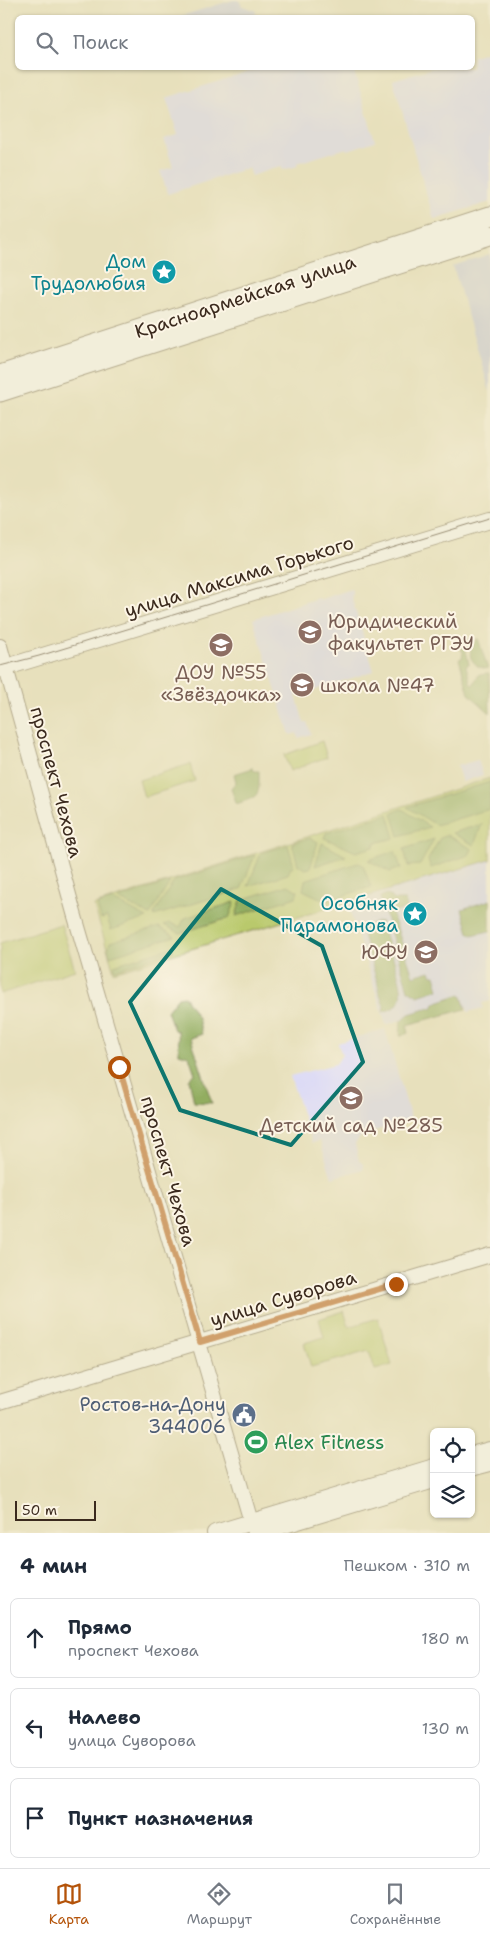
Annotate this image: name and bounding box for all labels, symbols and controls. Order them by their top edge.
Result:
search box [15,15,475,70]
icon: search [33,29,61,57]
text: Поиск [73,30,128,55]
place label: Дом Трудолюбия [31,249,146,296]
street label: Красноармейская улица [131,249,359,344]
place icon: Дом Трудолюбия [151,259,177,285]
street label: улица Максима Горького [122,530,357,623]
place label: Юридический факультет РГЭУ [328,609,474,656]
school or university icon: Юридический факультет РГЭУ [297,619,323,645]
school or university icon: ДОУ №55 «Звёздочка» [208,632,234,658]
place label: ДОУ №55 «Звёздочка» [161,660,281,707]
school or university icon: школа №47 [289,672,315,698]
place label: школа №47 [320,673,435,698]
street label: проспект Чехова [24,704,89,861]
place label: Особняк Парамонова [280,891,398,938]
place icon: Особняк Парамонова [402,901,428,927]
school or university icon: ЮФУ [413,939,439,965]
place label: ЮФУ [361,940,408,965]
route start [108,1056,131,1079]
school or university icon: Детский сад №285 [338,1085,364,1111]
street label: проспект Чехова [135,1093,202,1249]
place label: Детский сад №285 [259,1113,443,1138]
street label: улица Суворова [207,1264,359,1333]
route end [385,1273,408,1296]
place label: Ростов-на-Дону 344006 [79,1392,226,1439]
public building icon: Ростов-на-Дону 344006 [231,1402,257,1428]
map controls [430,1428,475,1518]
button: locate [430,1428,475,1473]
sports icon: Alex Fitness [243,1429,269,1455]
place label: Alex Fitness [274,1430,385,1455]
button: layers [430,1473,475,1518]
scale bar [15,1498,96,1521]
text: 50 m [22,1501,57,1519]
text: 4 мин [20,1552,87,1580]
text: Пешком · 310 m [344,1555,470,1576]
text: Прямо [68,1615,132,1640]
icon: ahead [21,1624,49,1652]
text: 180 m [421,1628,469,1649]
text: проспект Чехова [68,1640,199,1661]
text: Налево [68,1705,141,1730]
icon: left [21,1714,49,1742]
text: 130 m [422,1718,469,1739]
text: улица Суворова [68,1730,196,1751]
icon: arrive [21,1804,49,1832]
text: Пункт назначения [68,1806,253,1831]
tab: Карта [49,1880,89,1928]
tab: Маршрут [187,1880,252,1928]
tab: Сохранённые [350,1880,441,1928]

